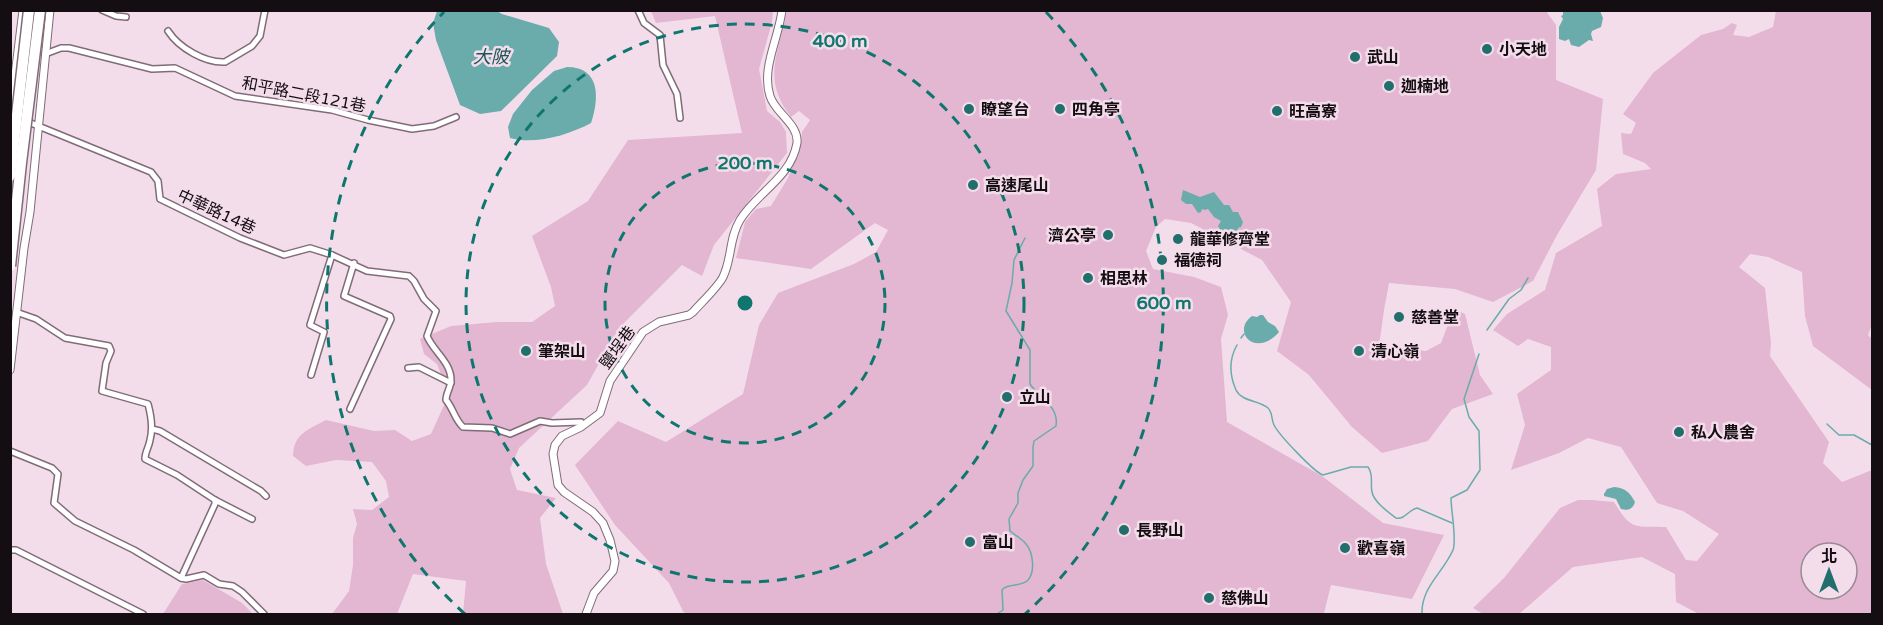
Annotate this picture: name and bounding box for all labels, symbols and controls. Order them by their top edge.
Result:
text: 400 m [812,30,868,52]
place label: 小天地 [1499,40,1547,60]
marker: 小天地 [1480,42,1494,56]
water label: 大陂 [473,46,512,68]
place label: 武山 [1367,48,1399,68]
marker: 武山 [1348,50,1362,64]
street label: 和平路二段121巷 [240,73,368,117]
place label: 迦楠地 [1401,77,1449,97]
marker: 迦楠地 [1382,79,1396,93]
place label: 瞭望台 [981,100,1029,120]
place label: 四角亭 [1072,100,1120,120]
marker: 瞭望台 [962,102,976,116]
marker: 四角亭 [1053,102,1067,116]
place label: 旺高寮 [1289,102,1337,122]
marker: 旺高寮 [1270,104,1284,118]
text: 200 m [717,152,773,174]
place label: 高速尾山 [985,176,1049,196]
marker: 高速尾山 [966,178,980,192]
street label: 中華路14巷 [174,185,259,239]
place label: 濟公亭 [1048,226,1096,246]
marker: 濟公亭 [1101,228,1115,242]
place label: 龍華修齊堂 [1190,230,1270,250]
marker: 龍華修齊堂 [1171,232,1185,246]
place label: 福德祠 [1174,251,1222,271]
marker: 福德祠 [1155,253,1169,267]
place label: 相思林 [1100,269,1148,289]
marker: 相思林 [1081,271,1095,285]
text: 600 m [1136,292,1192,314]
centre of rings [735,293,755,313]
place label: 慈善堂 [1411,308,1459,328]
marker: 慈善堂 [1392,310,1406,324]
street label: 鹽埕巷 [596,322,640,373]
place label: 筆架山 [538,342,586,362]
place label: 清心嶺 [1371,342,1419,362]
marker: 筆架山 [519,344,533,358]
marker: 清心嶺 [1352,344,1366,358]
place label: 立山 [1019,388,1051,408]
marker: 立山 [1000,390,1014,404]
place label: 私人農舍 [1691,423,1755,443]
marker: 私人農舍 [1672,425,1686,439]
place label: 長野山 [1136,521,1184,541]
marker: 長野山 [1117,523,1131,537]
place label: 富山 [982,533,1014,553]
marker: 富山 [963,535,977,549]
place label: 歡喜嶺 [1357,539,1405,559]
marker: 歡喜嶺 [1338,541,1352,555]
north arrow [1799,541,1859,601]
text: 北 [1821,547,1837,567]
place label: 慈佛山 [1221,589,1269,609]
marker: 慈佛山 [1202,591,1216,605]

